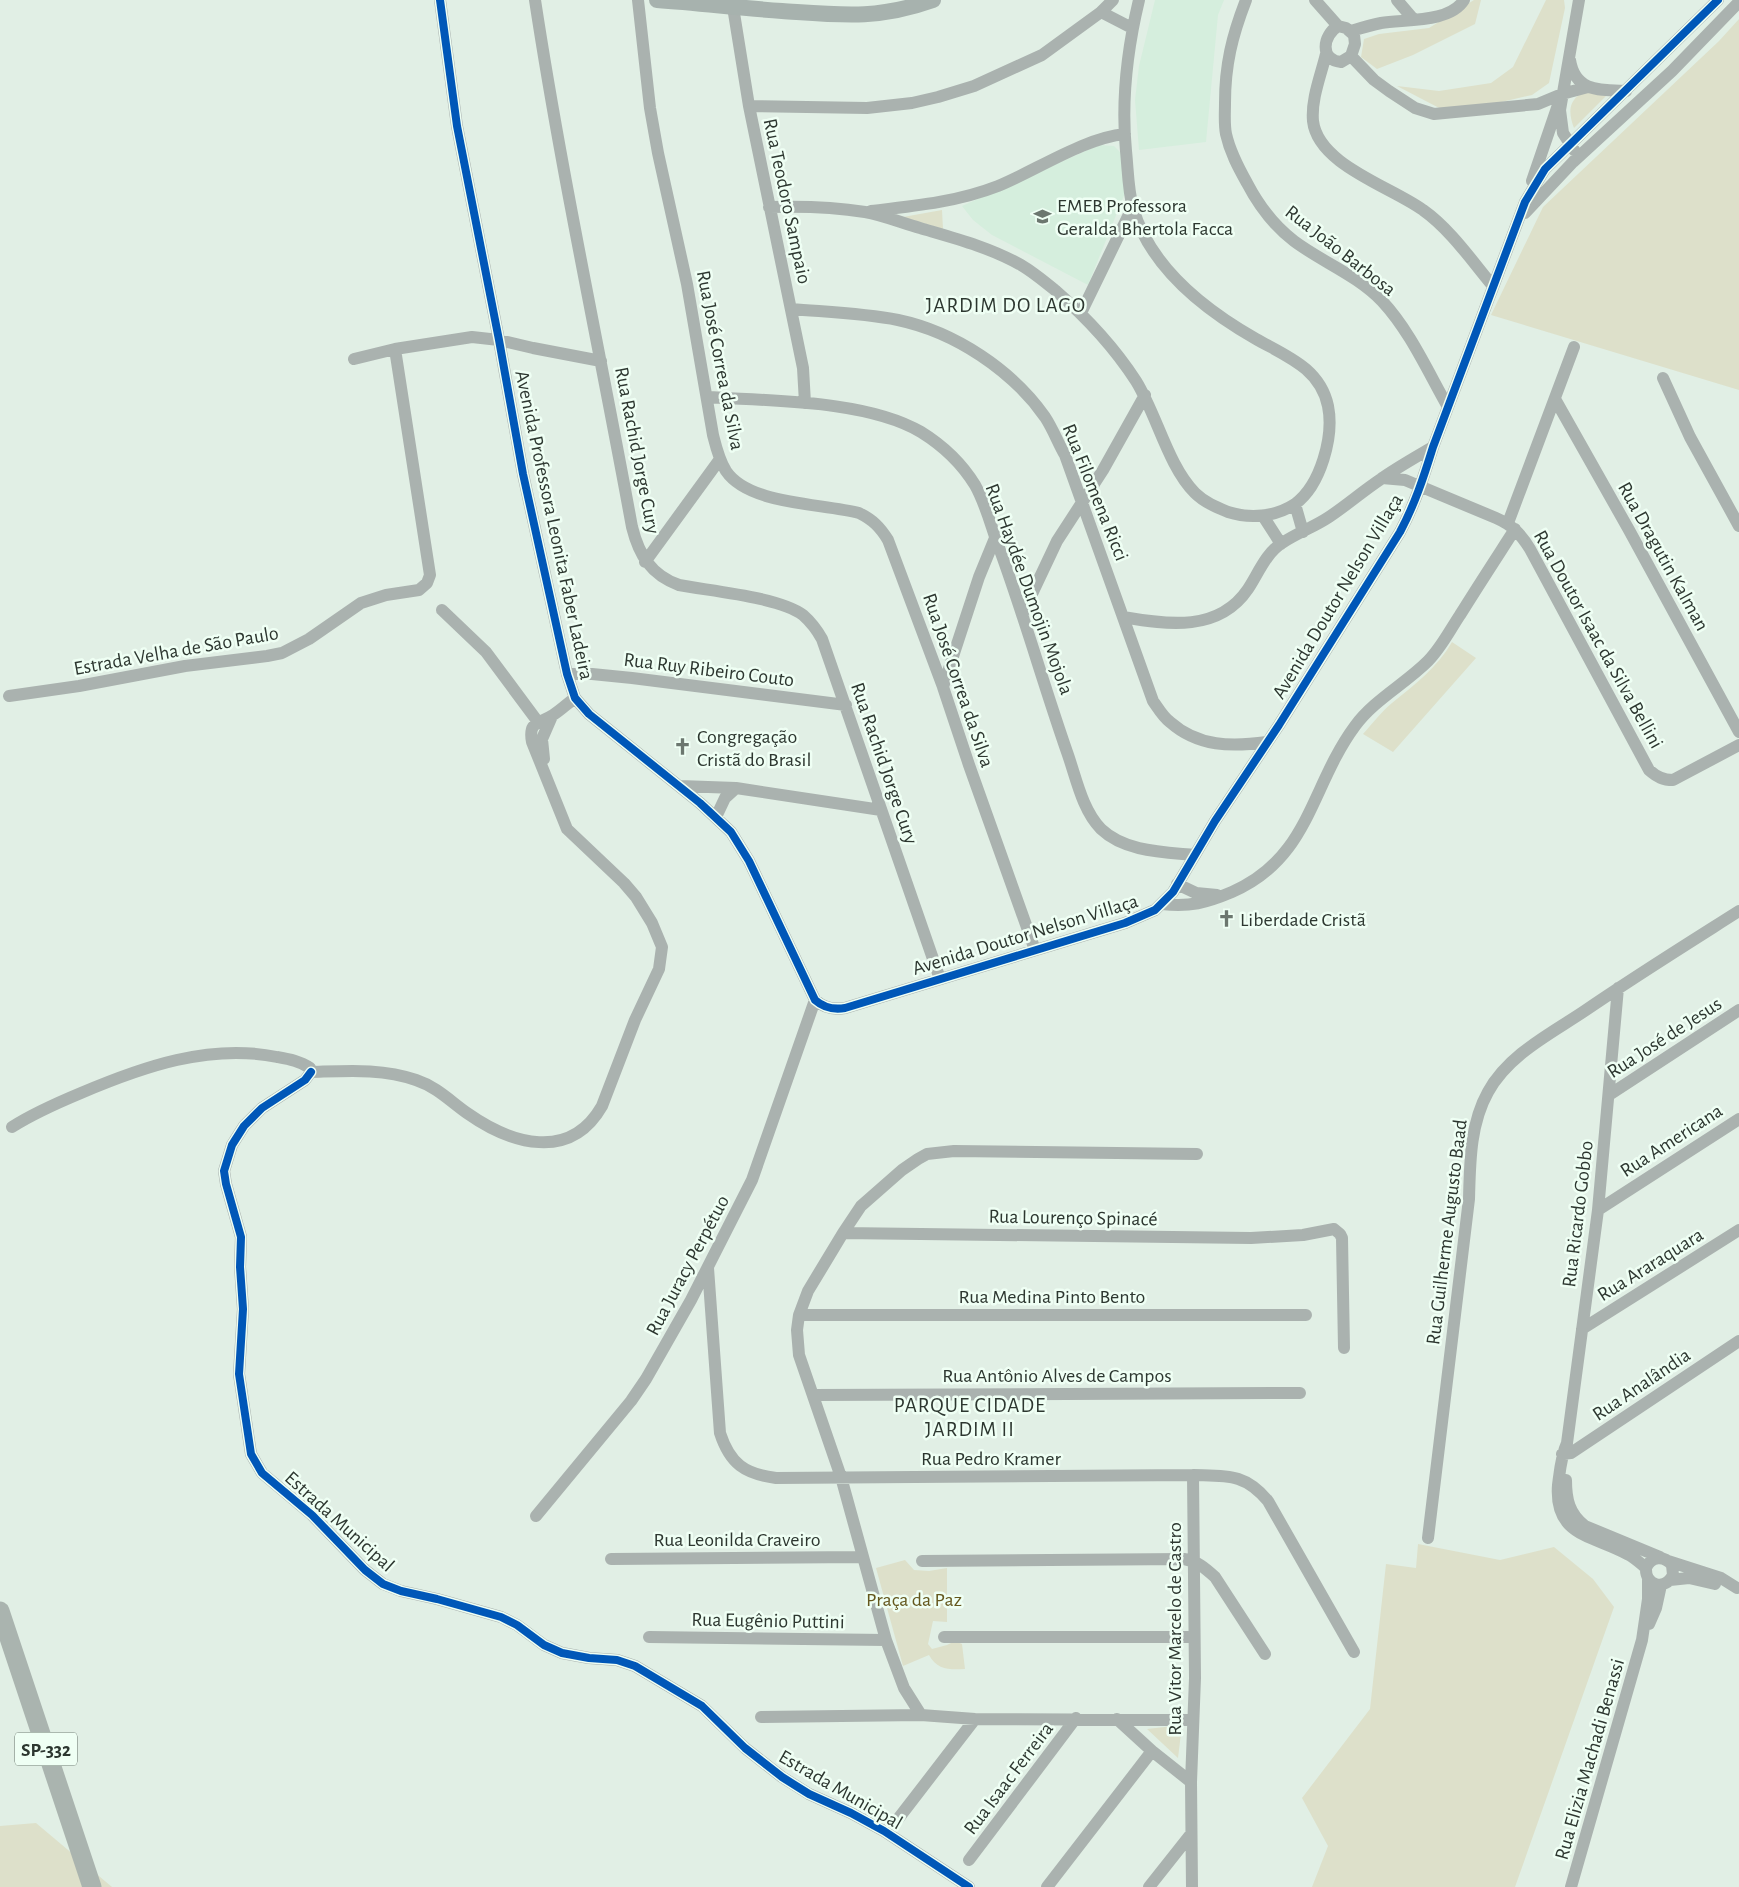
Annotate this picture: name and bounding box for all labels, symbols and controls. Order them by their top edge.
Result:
street label: Rua Teodoro Sampaio [760,117,814,286]
place label: EMEB Professora Geralda Bhertola Facca [1057,196,1233,239]
street label: Rua João Barbosa [1281,202,1399,300]
school or university icon: EMEB Professora Geralda Bhertola Facca [1033,206,1053,226]
street label: Rua José Correa da Silva [693,269,747,452]
district label: JARDIM DO LAGO [926,295,1086,316]
street label: Rua Rachid Jorge Cury [611,365,663,536]
street label: Avenida Professora Leonita Faber Ladeira [511,369,597,682]
street label: Rua Filomena Ricci [1058,421,1132,564]
street label: Rua Dragutin Kalman [1614,479,1712,634]
street label: Rua Haydée Dumojin Mojola [982,481,1077,698]
street label: Avenida Doutor Nelson Villaça [1269,491,1407,702]
street label: Rua Doutor Isaac da Silva Bellini [1530,527,1667,752]
street label: Rua José Correa da Silva [919,591,997,770]
street label: Estrada Velha de São Paulo [72,623,280,679]
street label: Rua Ruy Ribeiro Couto [622,650,795,690]
street label: Rua Rachid Jorge Cury [847,680,921,847]
place label: Congregação Cristã do Brasil [697,727,811,770]
church icon: Congregação Cristã do Brasil [673,737,693,757]
street label: Avenida Doutor Nelson Villaça [910,891,1141,979]
church icon: Liberdade Cristã [1216,909,1236,929]
place label: Liberdade Cristã [1240,910,1366,930]
street label: Rua José de Jesus [1604,994,1725,1082]
street label: Rua Americana [1617,1100,1726,1181]
street label: Rua Guilherme Augusto Baad [1423,1118,1471,1346]
street label: Rua Ricardo Gobbo [1559,1140,1597,1289]
street label: Rua Juracy Perpétuo [643,1192,733,1339]
street label: Rua Lourenço Spinacé [988,1207,1158,1229]
street label: Rua Araraquara [1594,1224,1707,1305]
street label: Rua Medina Pinto Bento [959,1287,1145,1307]
street label: Rua Analândia [1589,1345,1694,1425]
street label: Rua Antônio Alves de Campos [942,1366,1172,1386]
district label: PARQUE CIDADE JARDIM II [894,1395,1046,1440]
street label: Rua Pedro Kramer [921,1449,1061,1469]
street label: Estrada Municipal [281,1468,398,1576]
street label: Rua Vitor Marcelo de Castro [1165,1522,1185,1736]
street label: Rua Leonilda Craveiro [653,1530,821,1550]
park label: Praça da Paz [866,1590,962,1610]
street label: Rua Eugênio Puttini [691,1610,845,1632]
street label: Rua Elizia Machadi Benassi [1552,1657,1628,1862]
street label: Rua Isaac Ferreira [960,1719,1057,1838]
road number: SP-332 [15,1732,77,1766]
street label: Estrada Municipal [775,1746,906,1833]

